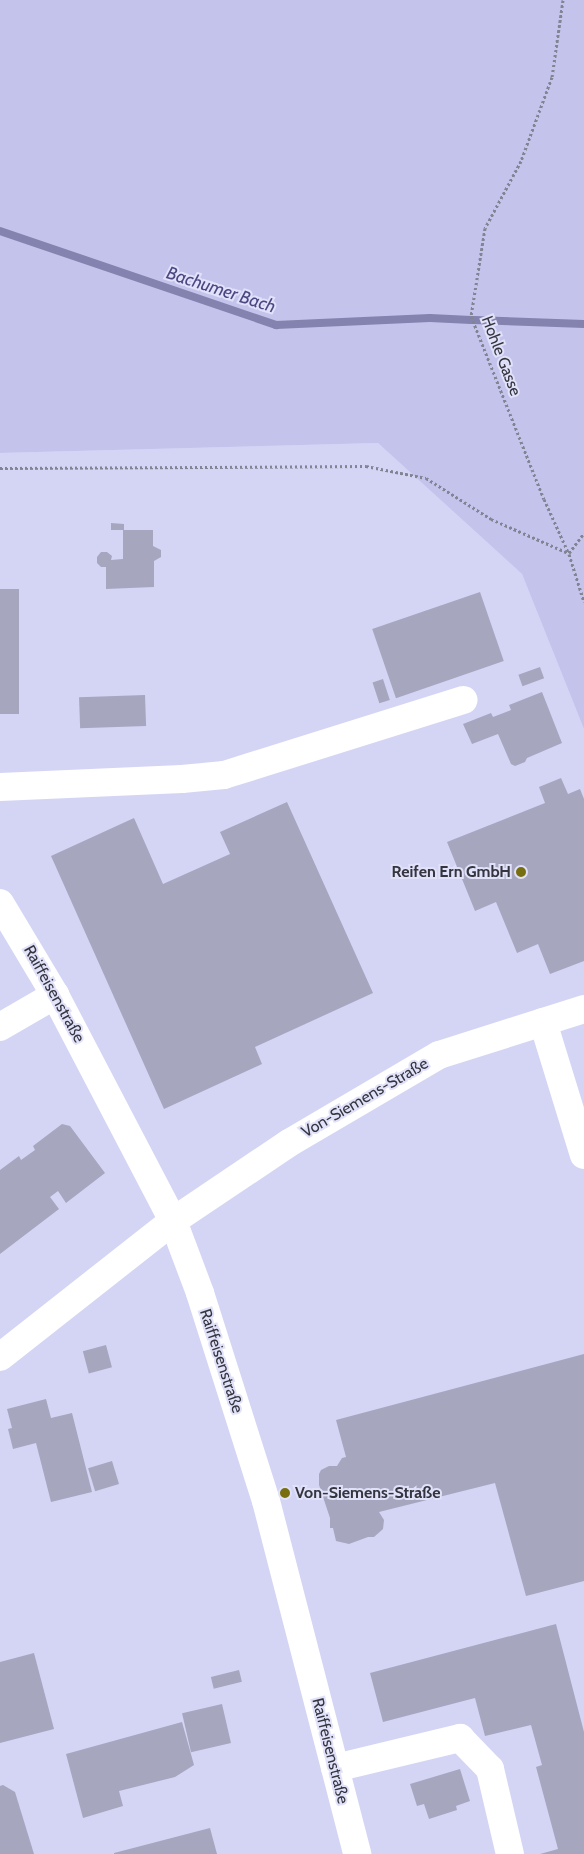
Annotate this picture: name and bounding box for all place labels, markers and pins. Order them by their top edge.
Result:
place label: Reifen Ern GmbH [392,862,511,882]
marker: Reifen Ern GmbH [515,866,527,878]
place label: Von-Siemens-Straße [295,1483,440,1503]
marker: Von-Siemens-Straße [279,1487,291,1499]

